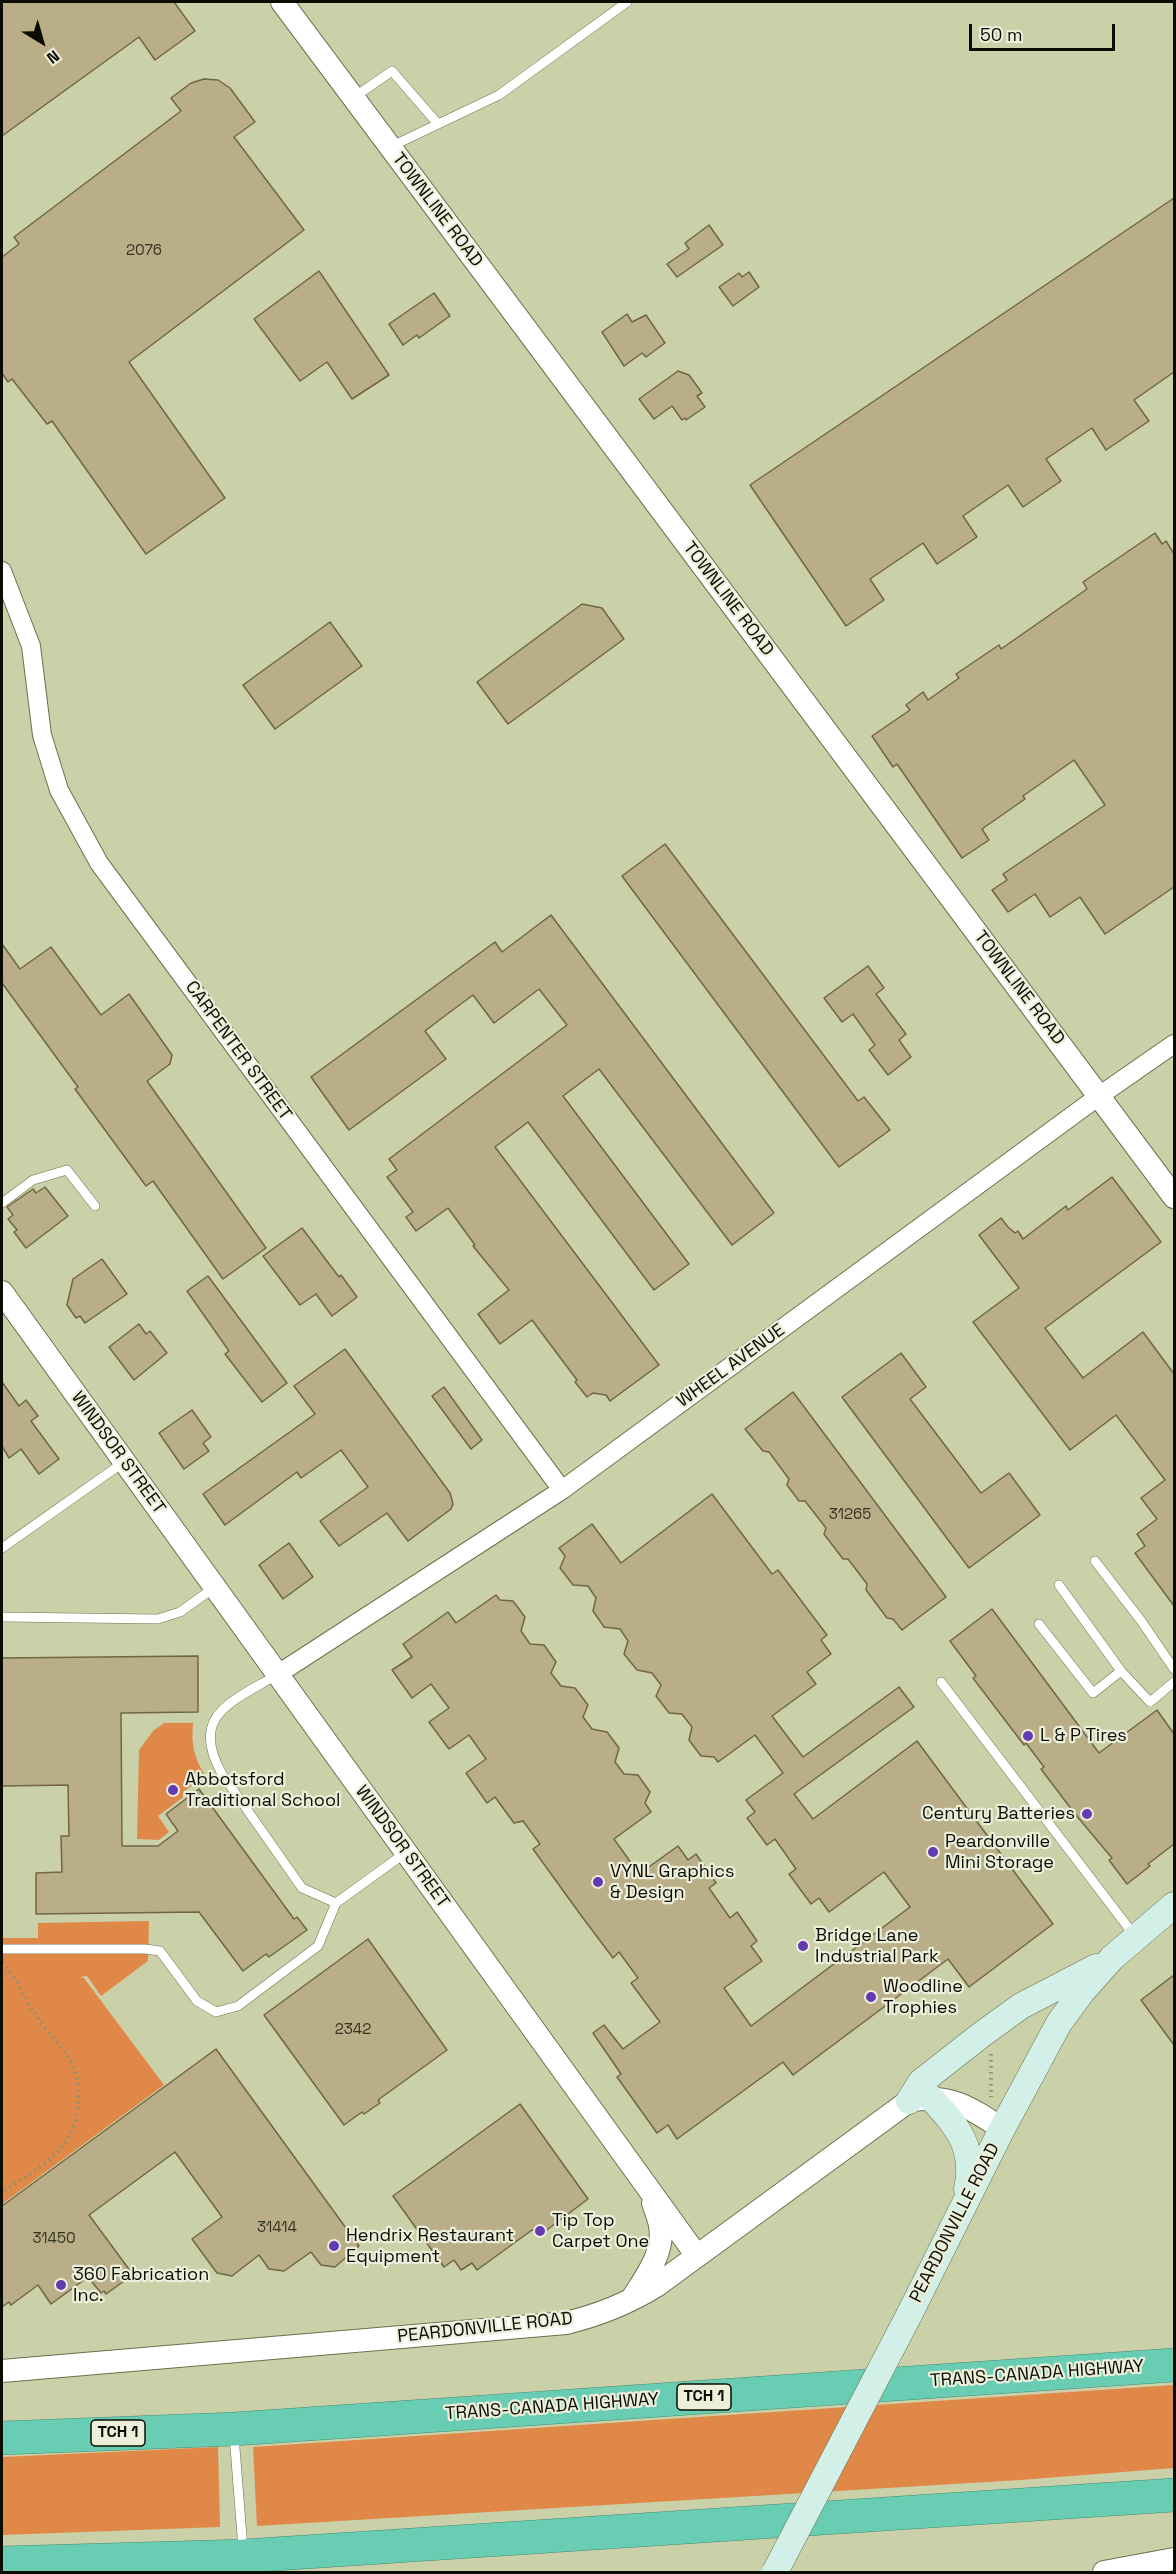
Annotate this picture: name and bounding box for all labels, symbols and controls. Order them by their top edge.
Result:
north arrow [12,12,72,72]
scale bar [972,12,1118,50]
text: 50 m [980,23,1022,46]
text: N [43,45,64,68]
street label: TOWNLINE ROAD [387,149,487,271]
house number: 2076 [126,242,162,260]
street label: TOWNLINE ROAD [678,538,778,660]
street label: TOWNLINE ROAD [969,927,1069,1049]
street label: CARPENTER STREET [180,977,296,1125]
street label: WHEEL AVENUE [673,1320,789,1412]
street label: WINDSOR STREET [66,1387,170,1519]
house number: 31265 [829,1506,871,1524]
place label: L & P Tires [1040,1725,1127,1747]
marker: L & P Tires [1021,1729,1035,1743]
place label: Abbotsford Traditional School [185,1769,341,1812]
street label: WINDSOR STREET [350,1781,454,1913]
marker: Abbotsford Traditional School [166,1783,180,1797]
place label: Century Batteries [922,1803,1075,1825]
marker: Century Batteries [1080,1807,1094,1821]
place label: Peardonville Mini Storage [945,1831,1054,1874]
marker: Peardonville Mini Storage [926,1845,940,1859]
place label: VYNL Graphics & Design [610,1861,735,1904]
marker: VYNL Graphics & Design [591,1875,605,1889]
place label: Bridge Lane Industrial Park [815,1925,939,1968]
marker: Bridge Lane Industrial Park [796,1939,810,1953]
place label: Woodline Trophies [883,1976,963,2018]
marker: Woodline Trophies [864,1990,878,2004]
house number: 2342 [335,2021,371,2039]
street label: PEARDONVILLE ROAD [905,2140,1005,2306]
place label: Tip Top Carpet One [552,2210,649,2252]
house number: 31414 [257,2219,297,2237]
marker: Tip Top Carpet One [533,2224,547,2238]
place label: Hendrix Restaurant Equipment [346,2225,514,2268]
house number: 31450 [32,2230,76,2248]
marker: Hendrix Restaurant Equipment [327,2239,341,2253]
place label: 360 Fabrication Inc. [73,2264,209,2306]
marker: 360 Fabrication Inc. [54,2278,68,2292]
street label: PEARDONVILLE ROAD [396,2308,574,2348]
street label: TRANS-CANADA HIGHWAY [929,2356,1145,2392]
road number: TCH 1 [677,2384,731,2410]
street label: TRANS-CANADA HIGHWAY [444,2389,660,2425]
road number: TCH 1 [91,2420,145,2446]

